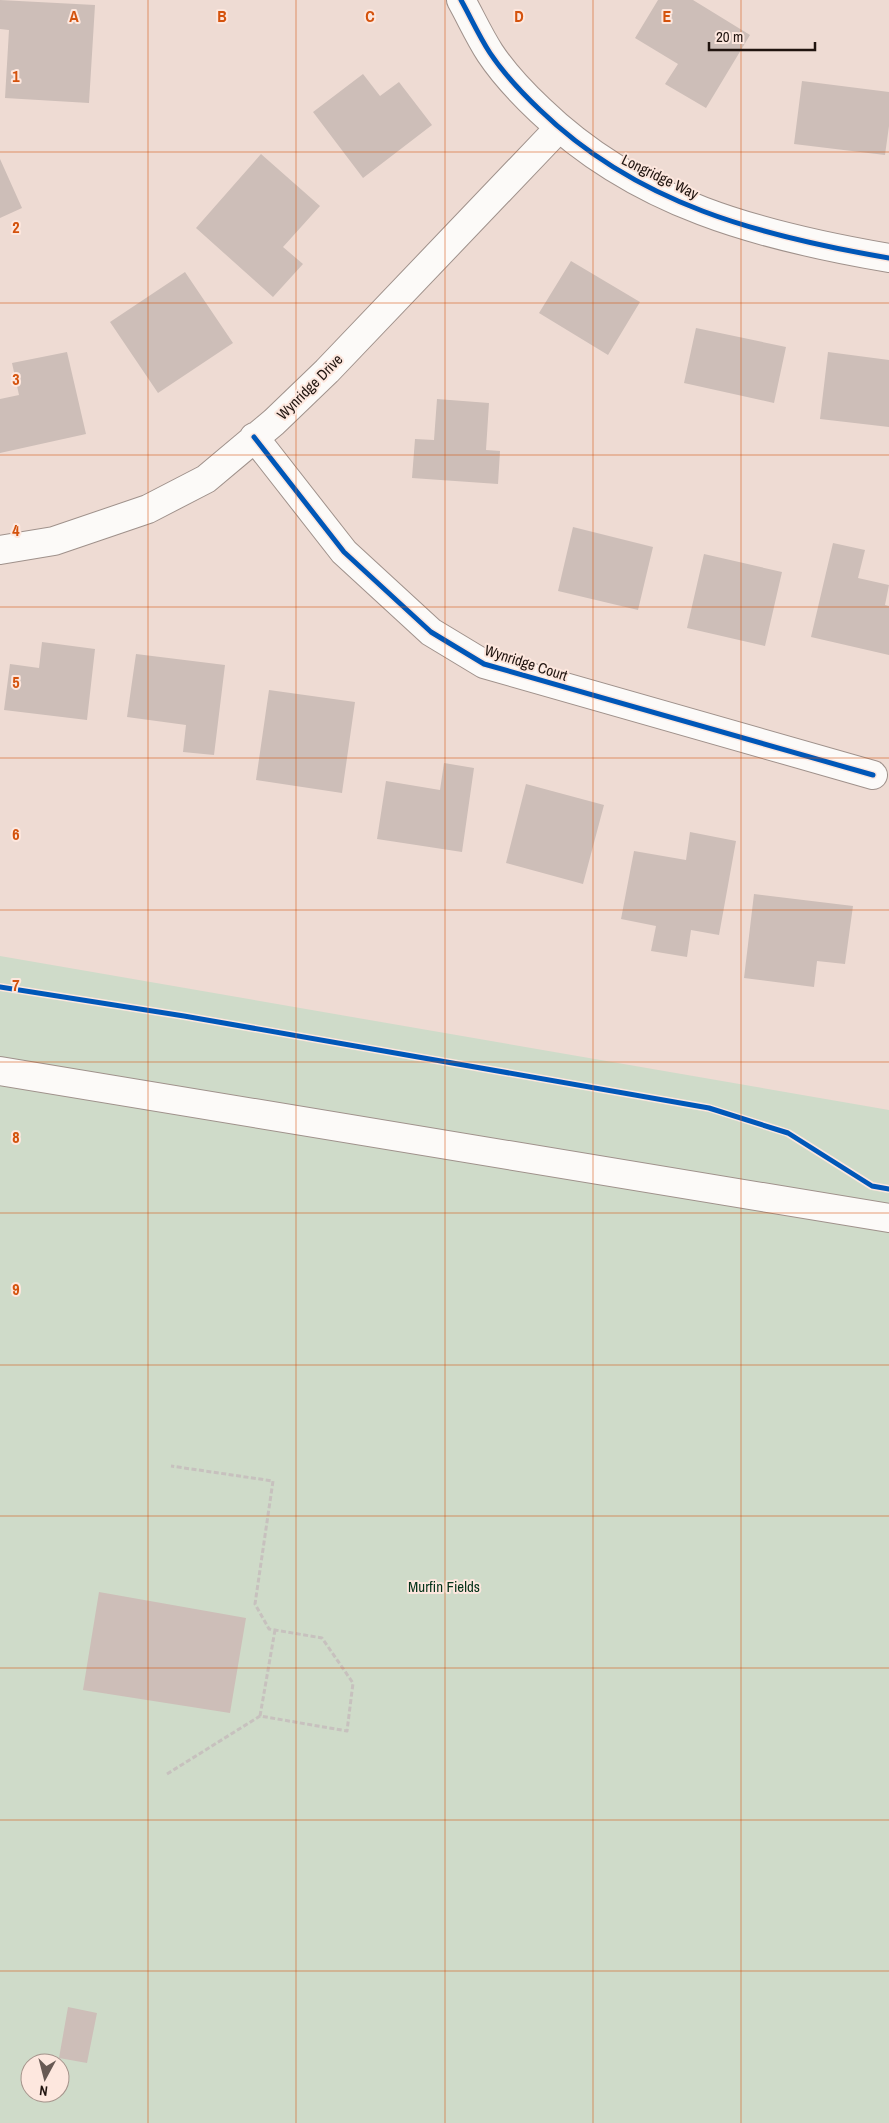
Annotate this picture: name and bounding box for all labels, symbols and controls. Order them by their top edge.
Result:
text: A [69,5,79,27]
text: B [217,5,227,27]
text: C [365,5,375,27]
text: D [514,5,524,27]
text: E [663,5,672,27]
scale bar [709,20,815,52]
text: 20 m [716,26,743,47]
text: 1 [12,65,20,87]
street label: Longridge Way [618,149,703,205]
text: 2 [12,216,20,238]
street label: Wynridge Drive [272,349,347,424]
text: 3 [12,368,20,390]
text: 4 [12,519,20,541]
street label: Wynridge Court [482,639,571,686]
text: 5 [12,671,20,693]
text: 6 [12,823,20,845]
text: 7 [12,974,20,996]
text: 8 [12,1126,20,1148]
text: 9 [12,1278,20,1300]
park label: Murfin Fields [408,1576,480,1597]
north arrow [20,2053,70,2103]
text: N [38,2081,49,2100]

